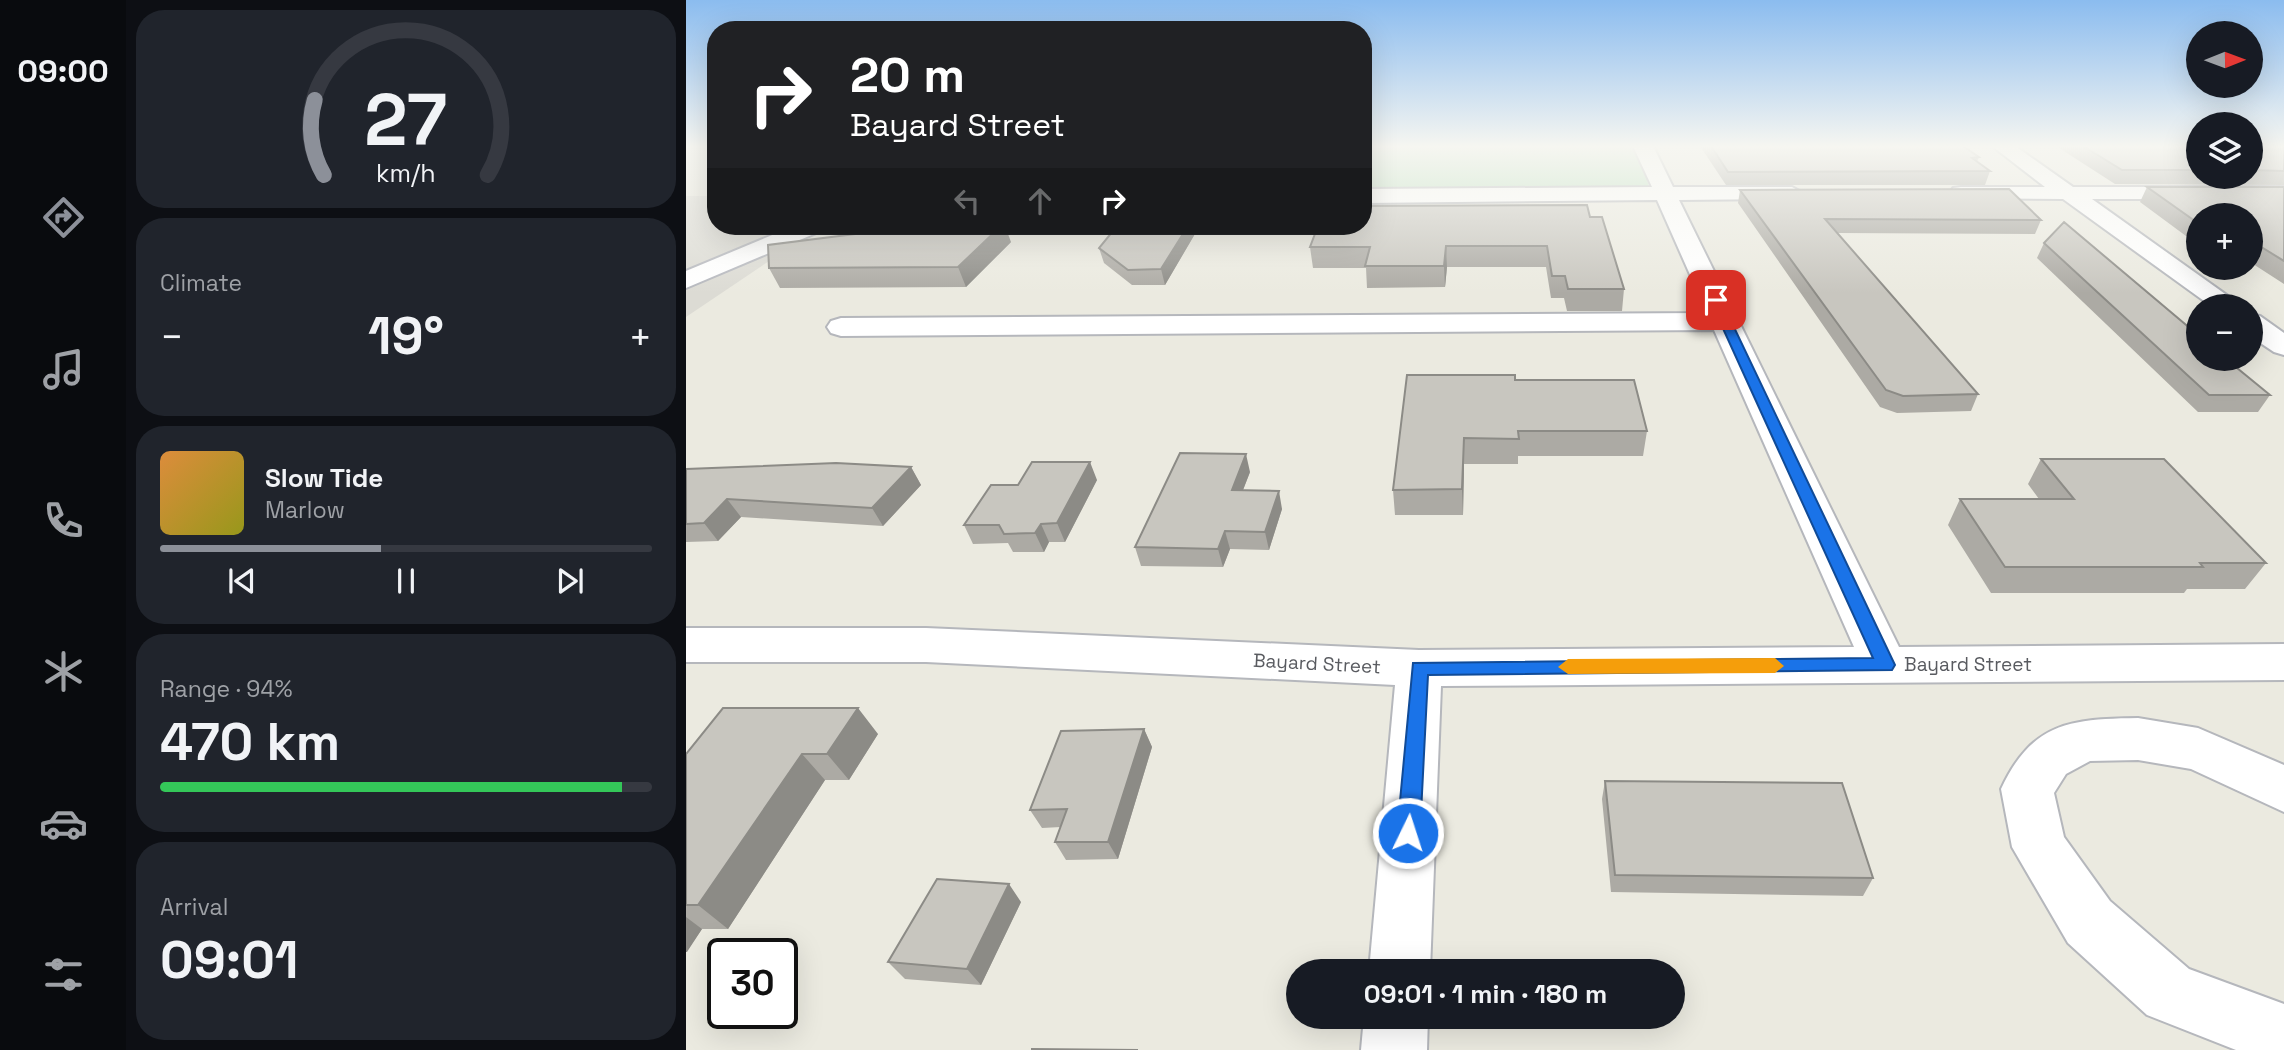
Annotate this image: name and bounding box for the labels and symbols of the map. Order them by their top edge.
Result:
north arrow [2186,21,2263,98]
pin [1686,270,1746,330]
street label: Bayard Street [1253,648,1381,679]
street label: Bayard Street [1904,652,2032,677]
position arrow [1371,796,1445,870]
speed limit sign: 30 [707,938,798,1029]

